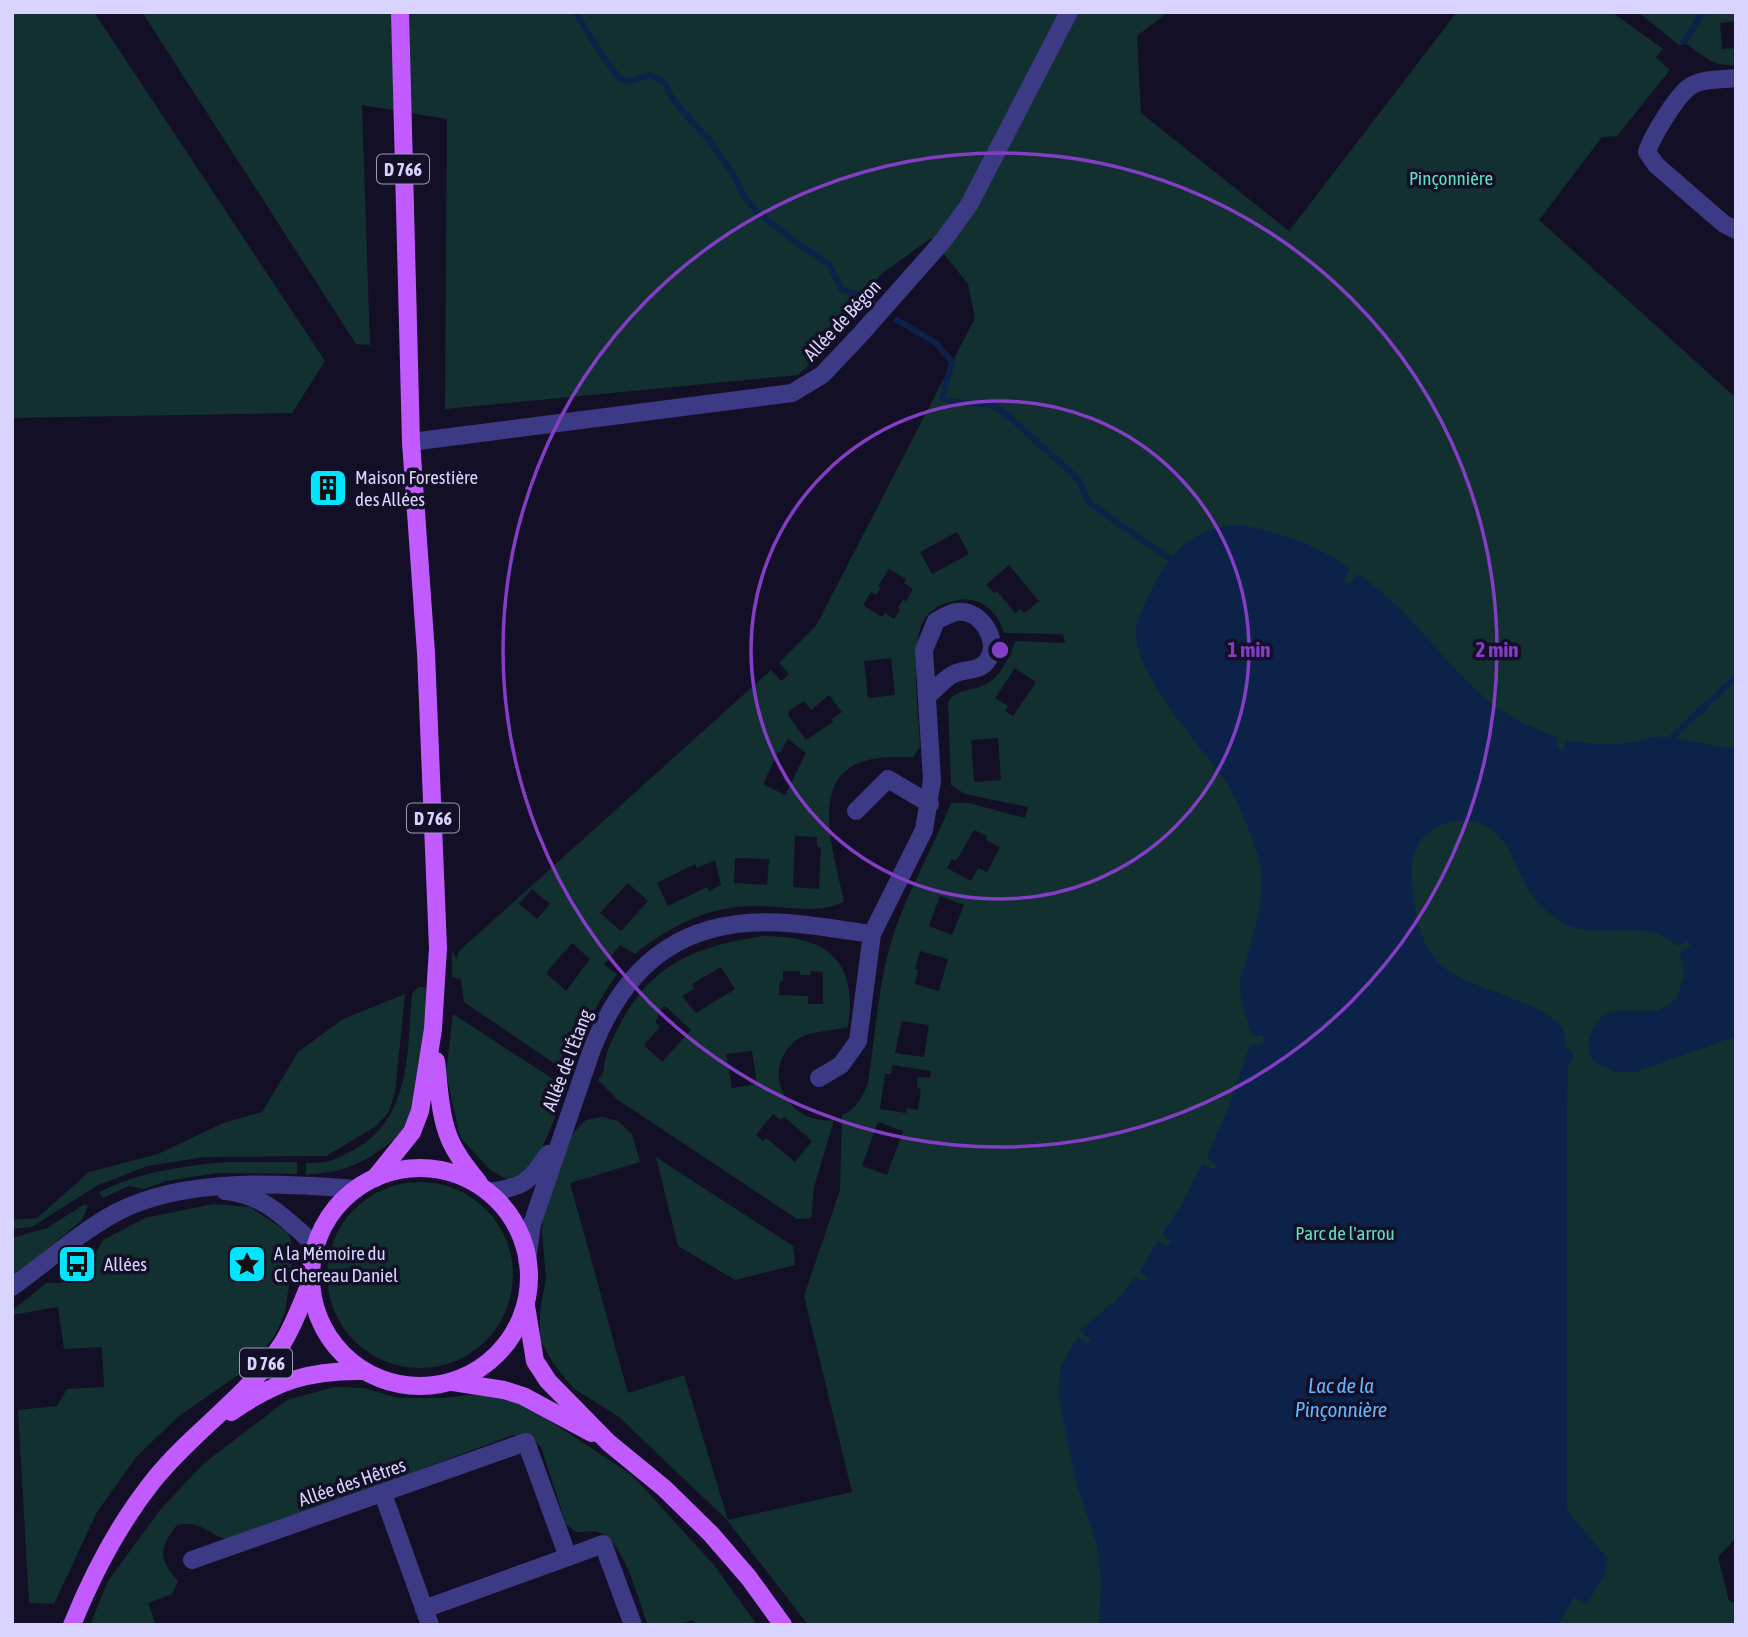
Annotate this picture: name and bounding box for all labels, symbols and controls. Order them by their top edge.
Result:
road number: D 766 [377,154,429,184]
park label: Pinçonnière [1409,167,1493,189]
street label: Allée de Bégon [799,275,885,365]
place label: Maison Forestière des Allées [355,466,478,510]
building icon: Maison Forestière des Allées [307,467,349,509]
text: 1 min [1228,637,1270,661]
text: 2 min [1476,637,1518,661]
centre of rings [988,638,1012,662]
road number: D 766 [407,804,459,832]
street label: Allée de l'Étang [538,1005,597,1114]
park label: Parc de l'arrou [1295,1222,1395,1244]
place label: A la Mémoire du Cl Chereau Daniel [274,1242,398,1286]
bus stop icon: Allées [56,1243,98,1285]
place icon: A la Mémoire du Cl Chereau Daniel [226,1243,268,1285]
place label: Allées [104,1253,147,1275]
road number: D 766 [240,1348,292,1378]
water label: Lac de la Pinçonnière [1295,1373,1387,1421]
street label: Allée des Hêtres [295,1453,409,1511]

